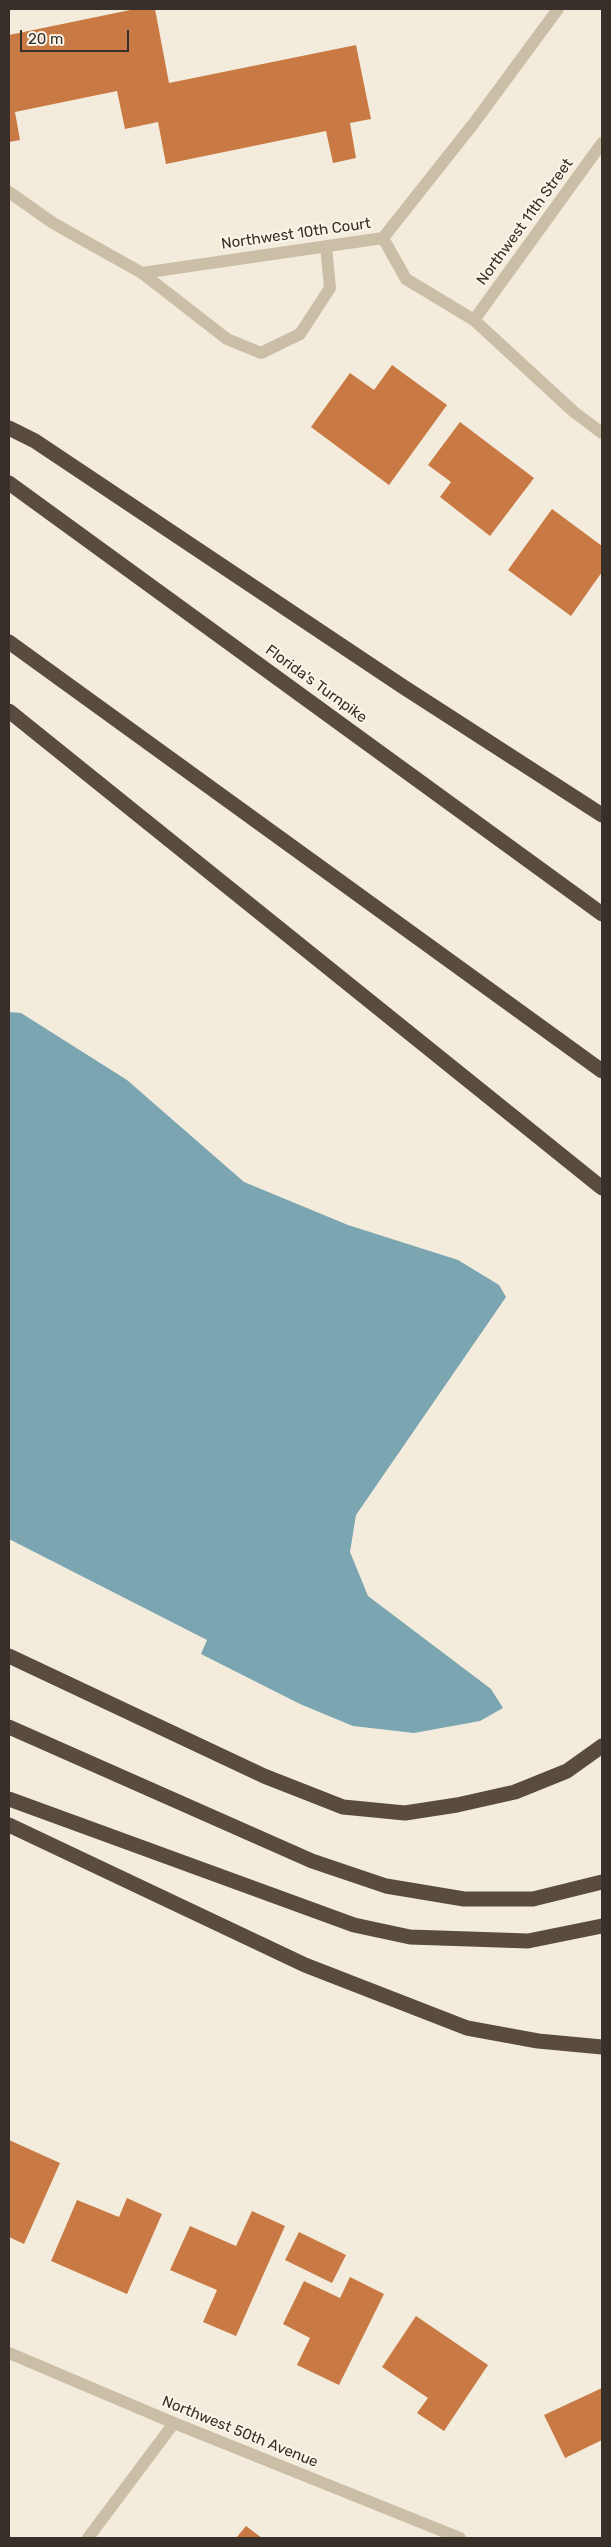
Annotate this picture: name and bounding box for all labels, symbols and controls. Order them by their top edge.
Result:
scale bar [22,20,131,52]
text: 20 m [28,30,63,48]
street label: Northwest 11th Street [473,155,577,289]
street label: Northwest 10th Court [220,215,372,253]
street label: Florida's Turnpike [262,641,370,727]
street label: Northwest 50th Avenue [159,2392,321,2472]

